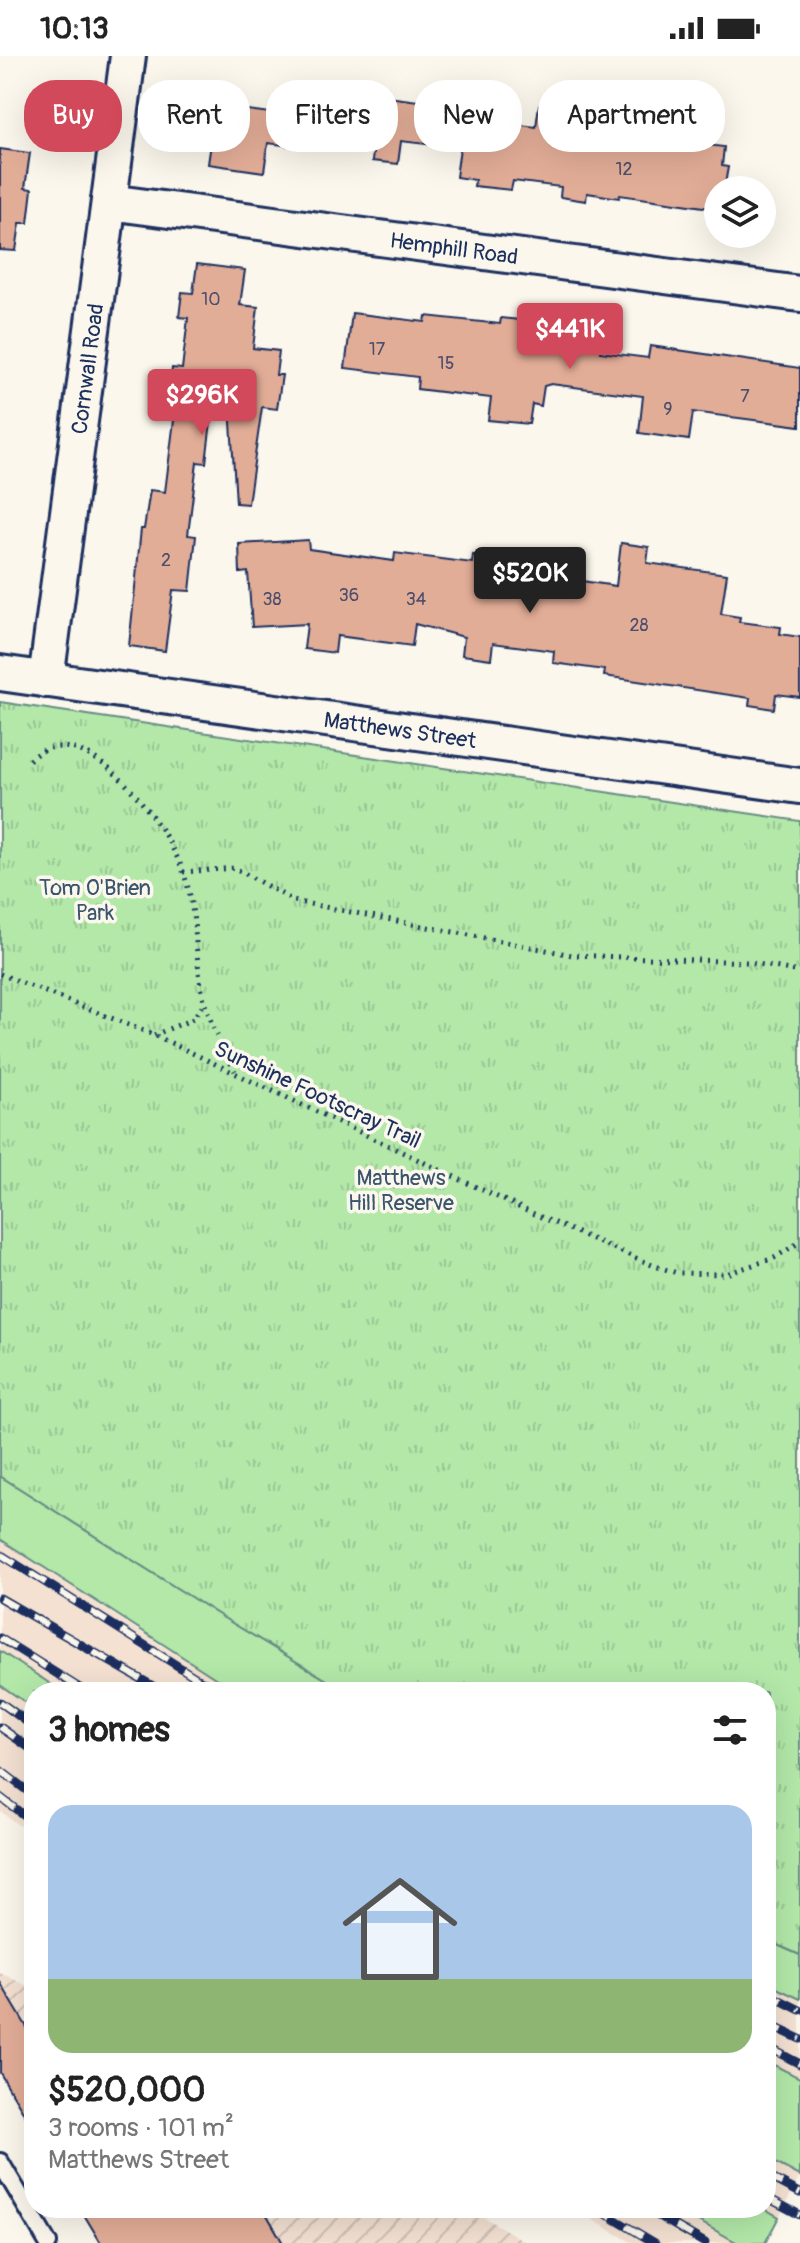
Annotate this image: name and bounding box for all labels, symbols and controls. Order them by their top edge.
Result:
text: 10:13 [40,10,109,47]
chip: Buy [24,80,122,152]
chip: Rent [138,80,250,152]
chip: Filters [266,80,398,152]
chip: New [414,80,522,152]
chip: Apartment [538,80,725,152]
house number: 12 [615,158,633,181]
map controls [704,176,776,248]
button: layers [704,176,776,248]
street label: Hemphill Road [388,227,520,271]
house number: 10 [201,288,221,311]
street label: Cornwall Road [65,302,110,436]
pin: $441K [514,303,626,371]
text: $441K [535,313,605,345]
house number: 17 [369,338,386,361]
house number: 15 [438,352,454,375]
pin: $296K [146,369,258,437]
text: $296K [166,379,238,411]
house number: 7 [740,385,750,408]
house number: 9 [663,398,673,421]
pin: $520K [474,547,586,615]
house number: 2 [161,549,171,572]
text: $520K [492,557,568,589]
house number: 36 [339,584,359,607]
house number: 38 [262,588,282,611]
house number: 34 [406,588,427,611]
house number: 28 [629,614,649,637]
street label: Matthews Street [322,706,478,755]
park label: Tom O'Brien Park [39,874,151,927]
street label: Sunshine Footscray Trail [210,1035,425,1155]
park label: Matthews Hill Reserve [348,1164,454,1217]
icon: filters [708,1708,752,1752]
text: 3 homes [48,1709,170,1752]
icon: home [328,1857,472,2001]
text: $520,000 [48,2069,205,2112]
text: 3 rooms · 101 m² [48,2112,234,2144]
text: Matthews Street [48,2144,229,2176]

